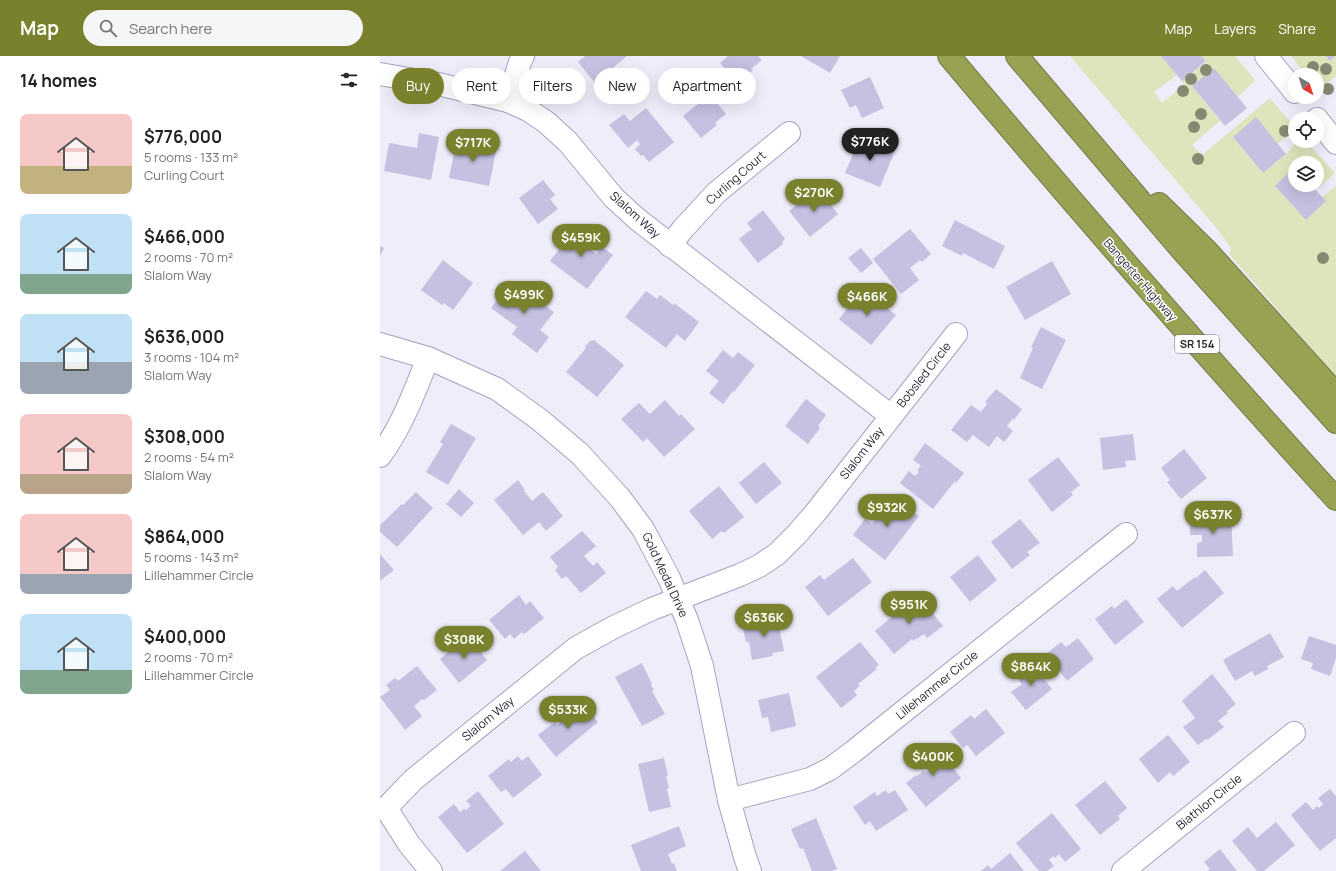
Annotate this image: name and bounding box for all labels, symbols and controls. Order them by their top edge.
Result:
search box [83,10,363,46]
text: Map [20,15,59,41]
icon: search [97,17,119,39]
text: Search here [129,18,212,39]
text: Map [1164,19,1192,38]
text: Layers [1214,19,1256,38]
text: Share [1278,19,1316,38]
chip: Buy [392,68,444,104]
chip: Rent [452,68,511,104]
chip: Filters [519,68,586,104]
chip: New [594,68,650,104]
chip: Apartment [658,68,756,104]
north arrow [1288,68,1324,104]
map controls [1288,68,1324,192]
text: 14 homes [20,69,97,92]
icon: filters [338,69,360,91]
button: locate [1288,112,1324,148]
text: $776,000 [144,125,222,148]
pin: $776K [842,128,898,162]
pin: $717K [445,129,501,163]
icon: home [52,130,100,178]
text: $776K [851,132,889,150]
text: $717K [455,133,491,151]
street label: Curling Court [702,147,769,208]
text: 5 rooms · 133 m² [144,148,238,166]
button: layers [1288,156,1324,192]
text: Curling Court [144,166,224,184]
pin: $270K [786,179,842,213]
text: $270K [794,183,834,201]
street label: Slalom Way [606,187,665,242]
pin: $459K [553,224,609,258]
text: $466,000 [144,225,225,248]
text: $459K [561,228,601,246]
icon: home [52,230,100,278]
street label: Bangerter Highway [1100,235,1182,325]
text: 2 rooms · 70 m² [144,248,233,266]
text: Slalom Way [144,266,212,284]
pin: $499K [496,281,552,315]
pin: $466K [839,283,895,317]
text: $499K [504,285,544,303]
text: $466K [847,287,887,305]
text: $636,000 [144,325,224,348]
icon: home [52,330,100,378]
road number: SR 154 [1175,335,1219,353]
street label: Bobsled Circle [893,338,955,411]
text: 3 rooms · 104 m² [144,348,239,366]
text: Slalom Way [144,366,212,384]
street label: Slalom Way [836,422,888,483]
text: $308,000 [144,425,225,448]
icon: home [52,430,100,478]
text: 2 rooms · 54 m² [144,448,234,466]
text: Slalom Way [144,466,212,484]
pin: $932K [859,494,915,528]
text: $932K [867,498,907,516]
pin: $637K [1185,501,1241,535]
text: $637K [1193,505,1233,523]
text: $864,000 [144,525,224,548]
street label: Gold Medal Drive [638,529,693,620]
icon: home [52,530,100,578]
text: 5 rooms · 143 m² [144,548,239,566]
text: Lillehammer Circle [144,566,254,584]
pin: $951K [881,591,937,625]
text: $951K [890,595,928,613]
pin: $636K [736,604,792,638]
text: $636K [744,608,784,626]
text: $400,000 [144,625,226,648]
pin: $308K [436,626,492,660]
icon: home [52,630,100,678]
text: $308K [444,630,484,648]
street label: Lillehammer Circle [892,646,981,723]
text: 2 rooms · 70 m² [144,648,233,666]
pin: $864K [1003,653,1059,687]
text: $864K [1011,657,1051,675]
text: Lillehammer Circle [144,666,254,684]
street label: Slalom Way [458,692,518,745]
pin: $533K [540,696,596,730]
text: $533K [548,700,588,718]
pin: $400K [905,743,961,777]
text: $400K [912,747,954,765]
street label: Biathlon Circle [1172,770,1245,833]

